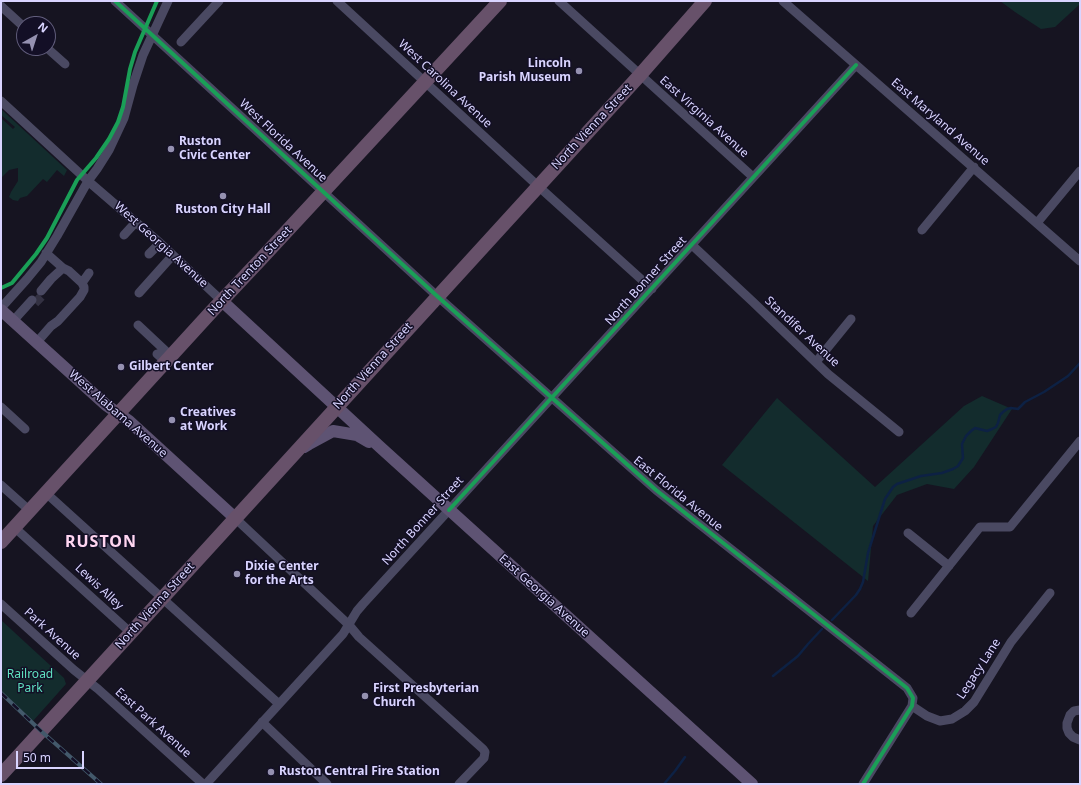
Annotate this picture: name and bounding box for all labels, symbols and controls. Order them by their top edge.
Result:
north arrow [16,16,56,56]
text: N [35,18,51,36]
street label: West Carolina Avenue [395,37,495,131]
place label: Lincoln Parish Museum [479,57,571,85]
marker: Lincoln Parish Museum [574,66,584,76]
street label: East Virginia Avenue [657,73,751,161]
street label: East Maryland Avenue [888,76,992,168]
street label: North Vienna Street [549,81,635,173]
street label: West Florida Avenue [236,97,330,185]
place label: Ruston Civic Center [179,135,250,163]
marker: Ruston Civic Center [166,144,176,154]
marker: Ruston City Hall [218,191,228,201]
street label: West Georgia Avenue [111,199,211,291]
place label: Ruston City Hall [175,203,271,217]
street label: North Trenton Street [205,223,295,319]
street label: North Bonner Street [602,234,690,328]
street label: Standifer Avenue [762,294,842,370]
street label: North Vienna Street [330,320,416,412]
place label: Gilbert Center [129,360,214,374]
marker: Gilbert Center [116,362,126,372]
street label: West Alabama Avenue [66,367,170,461]
place label: Creatives at Work [180,406,236,434]
marker: Creatives at Work [167,415,177,425]
street label: East Florida Avenue [630,454,726,534]
street label: North Bonner Street [379,474,467,568]
district label: RUSTON [65,532,137,552]
street label: East Georgia Avenue [496,552,592,640]
street label: North Vienna Street [112,560,198,652]
place label: Dixie Center for the Arts [245,560,319,588]
street label: Lewis Alley [72,561,126,613]
marker: Dixie Center for the Arts [232,569,242,579]
street label: Park Avenue [21,605,83,663]
street label: Legacy Lane [954,636,1004,702]
park label: Railroad Park [7,668,53,696]
place label: First Presbyterian Church [373,682,479,710]
street label: East Park Avenue [112,685,194,761]
marker: First Presbyterian Church [360,691,370,701]
scale bar [18,743,86,769]
text: 50 m [23,749,51,766]
place label: Ruston Central Fire Station [279,765,440,779]
marker: Ruston Central Fire Station [266,767,276,777]

